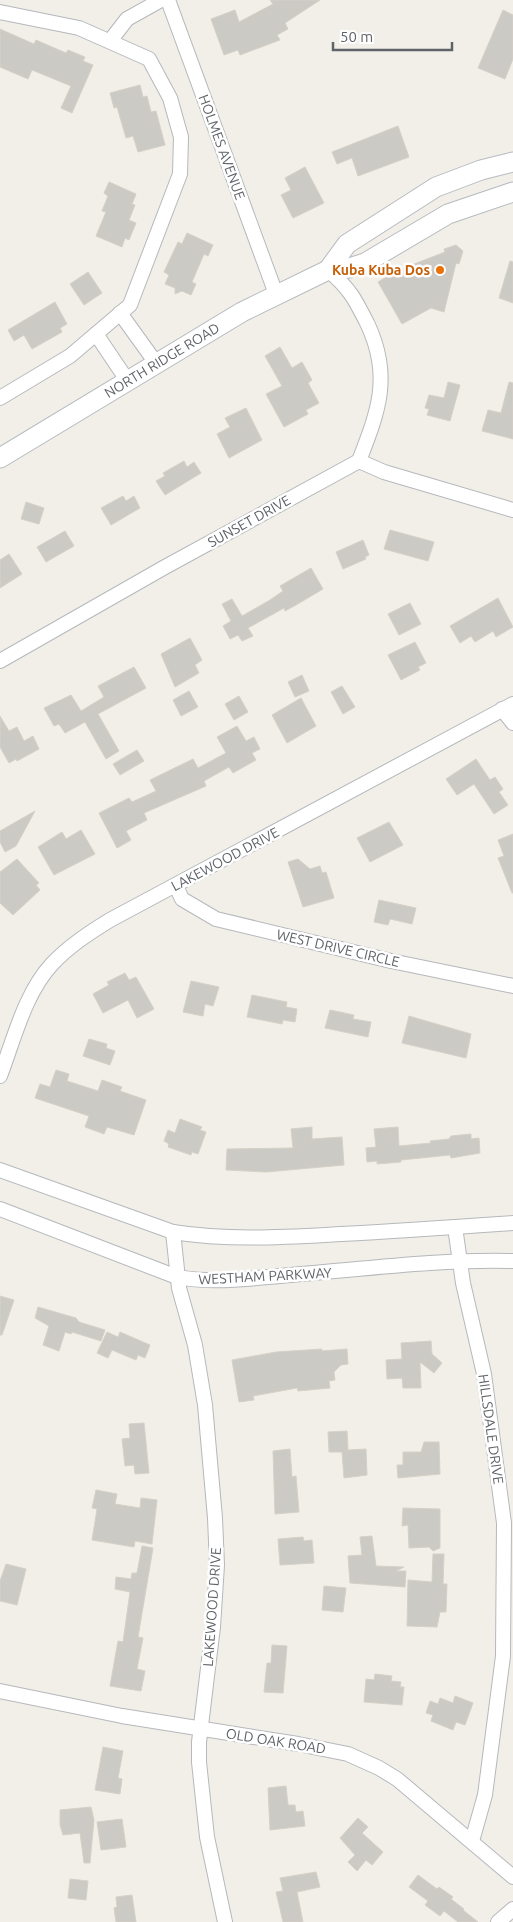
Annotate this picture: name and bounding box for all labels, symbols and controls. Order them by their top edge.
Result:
scale bar [333,20,452,52]
text: 50 m [340,28,373,45]
street label: HOLMES AVENUE [196,92,249,202]
place label: Kuba Kuba Dos [332,262,430,278]
marker: Kuba Kuba Dos [434,264,446,276]
street label: NORTH RIDGE ROAD [101,320,222,401]
street label: SUNSET DRIVE [205,492,293,550]
street label: LAKEWOOD DRIVE [168,824,282,894]
street label: WEST DRIVE CIRCLE [275,926,401,970]
street label: WESTHAM PARKWAY [198,1265,332,1287]
street label: HILLSDALE DRIVE [475,1373,507,1485]
street label: LAKEWOOD DRIVE [200,1547,224,1667]
street label: OLD OAK ROAD [225,1725,327,1757]

